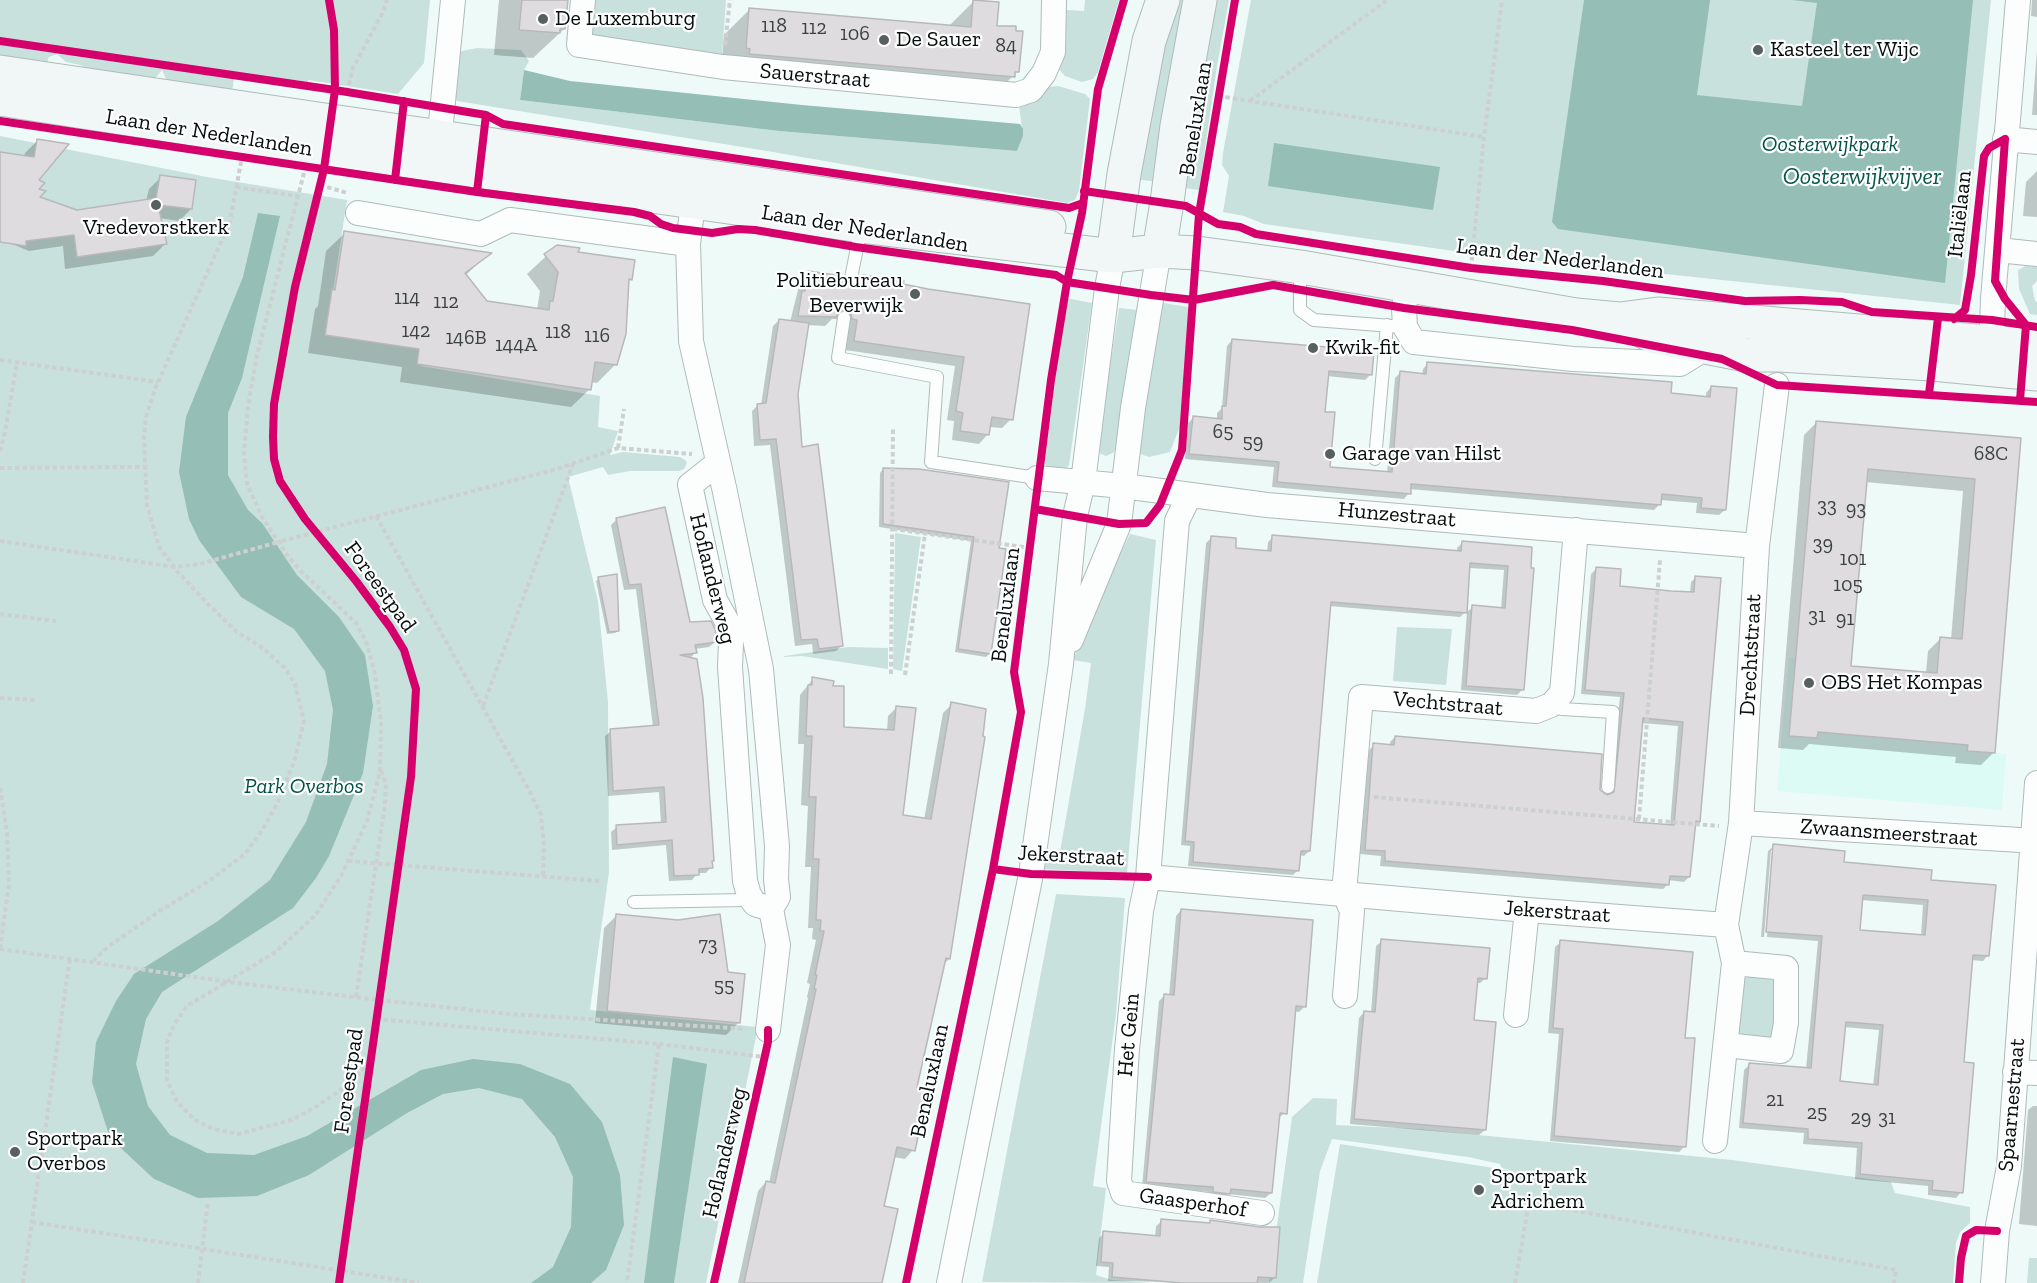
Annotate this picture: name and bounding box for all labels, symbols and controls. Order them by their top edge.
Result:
place label: De Luxemburg [555,6,696,32]
marker: De Luxemburg [536,12,550,26]
house number: 118 [761,14,787,38]
house number: 112 [801,16,827,40]
house number: 106 [840,22,870,46]
place label: De Sauer [896,27,981,53]
marker: De Sauer [877,33,891,47]
house number: 84 [995,34,1017,58]
place label: Kasteel ter Wijc [1770,37,1919,63]
marker: Kasteel ter Wijc [1751,43,1765,57]
street label: Sauerstraat [759,58,871,94]
street label: Beneluxlaan [1174,60,1218,178]
street label: Laan der Nederlanden [104,104,314,162]
park label: Oosterwijkpark [1762,132,1898,158]
water label: Oosterwijkvijver [1783,163,1941,191]
street label: Italiëlaan [1942,169,1978,259]
marker: Vredevorstkerk [149,198,163,212]
street label: Laan der Nederlanden [760,200,970,258]
place label: Vredevorstkerk [83,215,229,241]
street label: Laan der Nederlanden [1455,233,1665,285]
place label: Politiebureau Beverwijk [776,268,903,320]
house number: 114 [394,286,420,310]
marker: Politiebureau Beverwijk [908,287,922,301]
house number: 112 [433,290,459,314]
house number: 142 [402,319,430,343]
house number: 118 [545,320,571,344]
house number: 116 [584,324,610,348]
house number: 146B [445,326,487,350]
house number: 144A [495,333,537,357]
place label: Kwik-fit [1325,335,1400,361]
marker: Kwik-fit [1306,341,1320,355]
house number: 65 [1213,420,1233,444]
house number: 59 [1243,430,1263,454]
place label: Garage van Hilst [1342,441,1501,467]
house number: 68C [1974,442,2008,466]
marker: Garage van Hilst [1323,447,1337,461]
house number: 33 [1817,494,1837,518]
street label: Hunzestraat [1337,497,1457,533]
house number: 93 [1846,497,1866,521]
street label: Hoflanderweg [683,511,741,647]
house number: 39 [1813,532,1833,556]
street label: Foreestpad [338,537,422,637]
street label: Beneluxlaan [986,546,1026,664]
house number: 101 [1840,547,1866,571]
house number: 105 [1833,573,1863,597]
street label: Drechtstraat [1735,593,1767,717]
house number: 31 [1808,604,1826,628]
house number: 91 [1836,607,1854,631]
place label: OBS Het Kompas [1821,670,1983,696]
marker: OBS Het Kompas [1802,676,1816,690]
street label: Vechtstraat [1392,686,1504,722]
park label: Park Overbos [244,774,364,800]
street label: Zwaansmeerstraat [1799,814,1979,852]
street label: Jekerstraat [1017,840,1125,872]
street label: Jekerstraat [1503,895,1611,929]
house number: 73 [698,933,718,957]
house number: 55 [714,974,734,998]
street label: Het Gein [1112,992,1146,1078]
street label: Beneluxlaan [905,1022,955,1140]
street label: Foreestpad [329,1027,369,1135]
street label: Spaarnestraat [1993,1037,2031,1173]
street label: Hoflanderweg [697,1085,753,1221]
house number: 21 [1766,1088,1784,1112]
house number: 25 [1807,1101,1827,1125]
house number: 29 [1851,1106,1871,1130]
house number: 31 [1878,1106,1896,1130]
place label: Sportpark Overbos [27,1126,123,1178]
marker: Sportpark Overbos [8,1145,22,1159]
place label: Sportpark Adrichem [1491,1164,1587,1216]
street label: Gaasperhof [1138,1182,1248,1224]
marker: Sportpark Adrichem [1472,1183,1486,1197]

